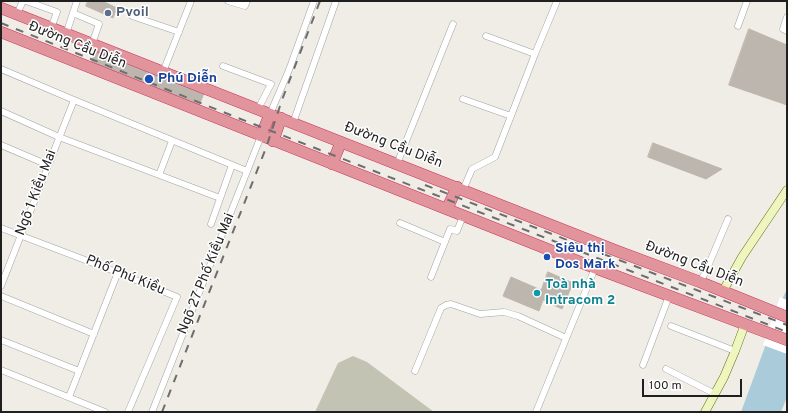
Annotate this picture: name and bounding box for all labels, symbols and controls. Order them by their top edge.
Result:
place label: Pvoil [116,5,149,21]
marker: Pvoil [103,8,113,18]
street label: Đường Cầu Diễn [26,19,128,73]
place label: Phú Diễn [158,71,217,87]
marker: Phú Diễn [143,73,155,85]
street label: Đường Cầu Diễn [341,120,445,172]
street label: Ngõ 1 Kiều Mai [13,148,61,238]
street label: Ngõ 27 Phố Kiều Mai [175,211,239,337]
street label: Đường Cầu Diễn [642,239,746,291]
place label: Siêu thị Dos Mark [555,241,616,274]
street label: Phố Phú Kiều [83,252,167,300]
marker: Siêu thị Dos Mark [542,252,552,262]
place label: Toà nhà Intracom 2 [545,277,615,310]
marker: Toà nhà Intracom 2 [532,288,542,298]
scale bar [644,371,744,397]
text: 100 m [649,378,682,394]

